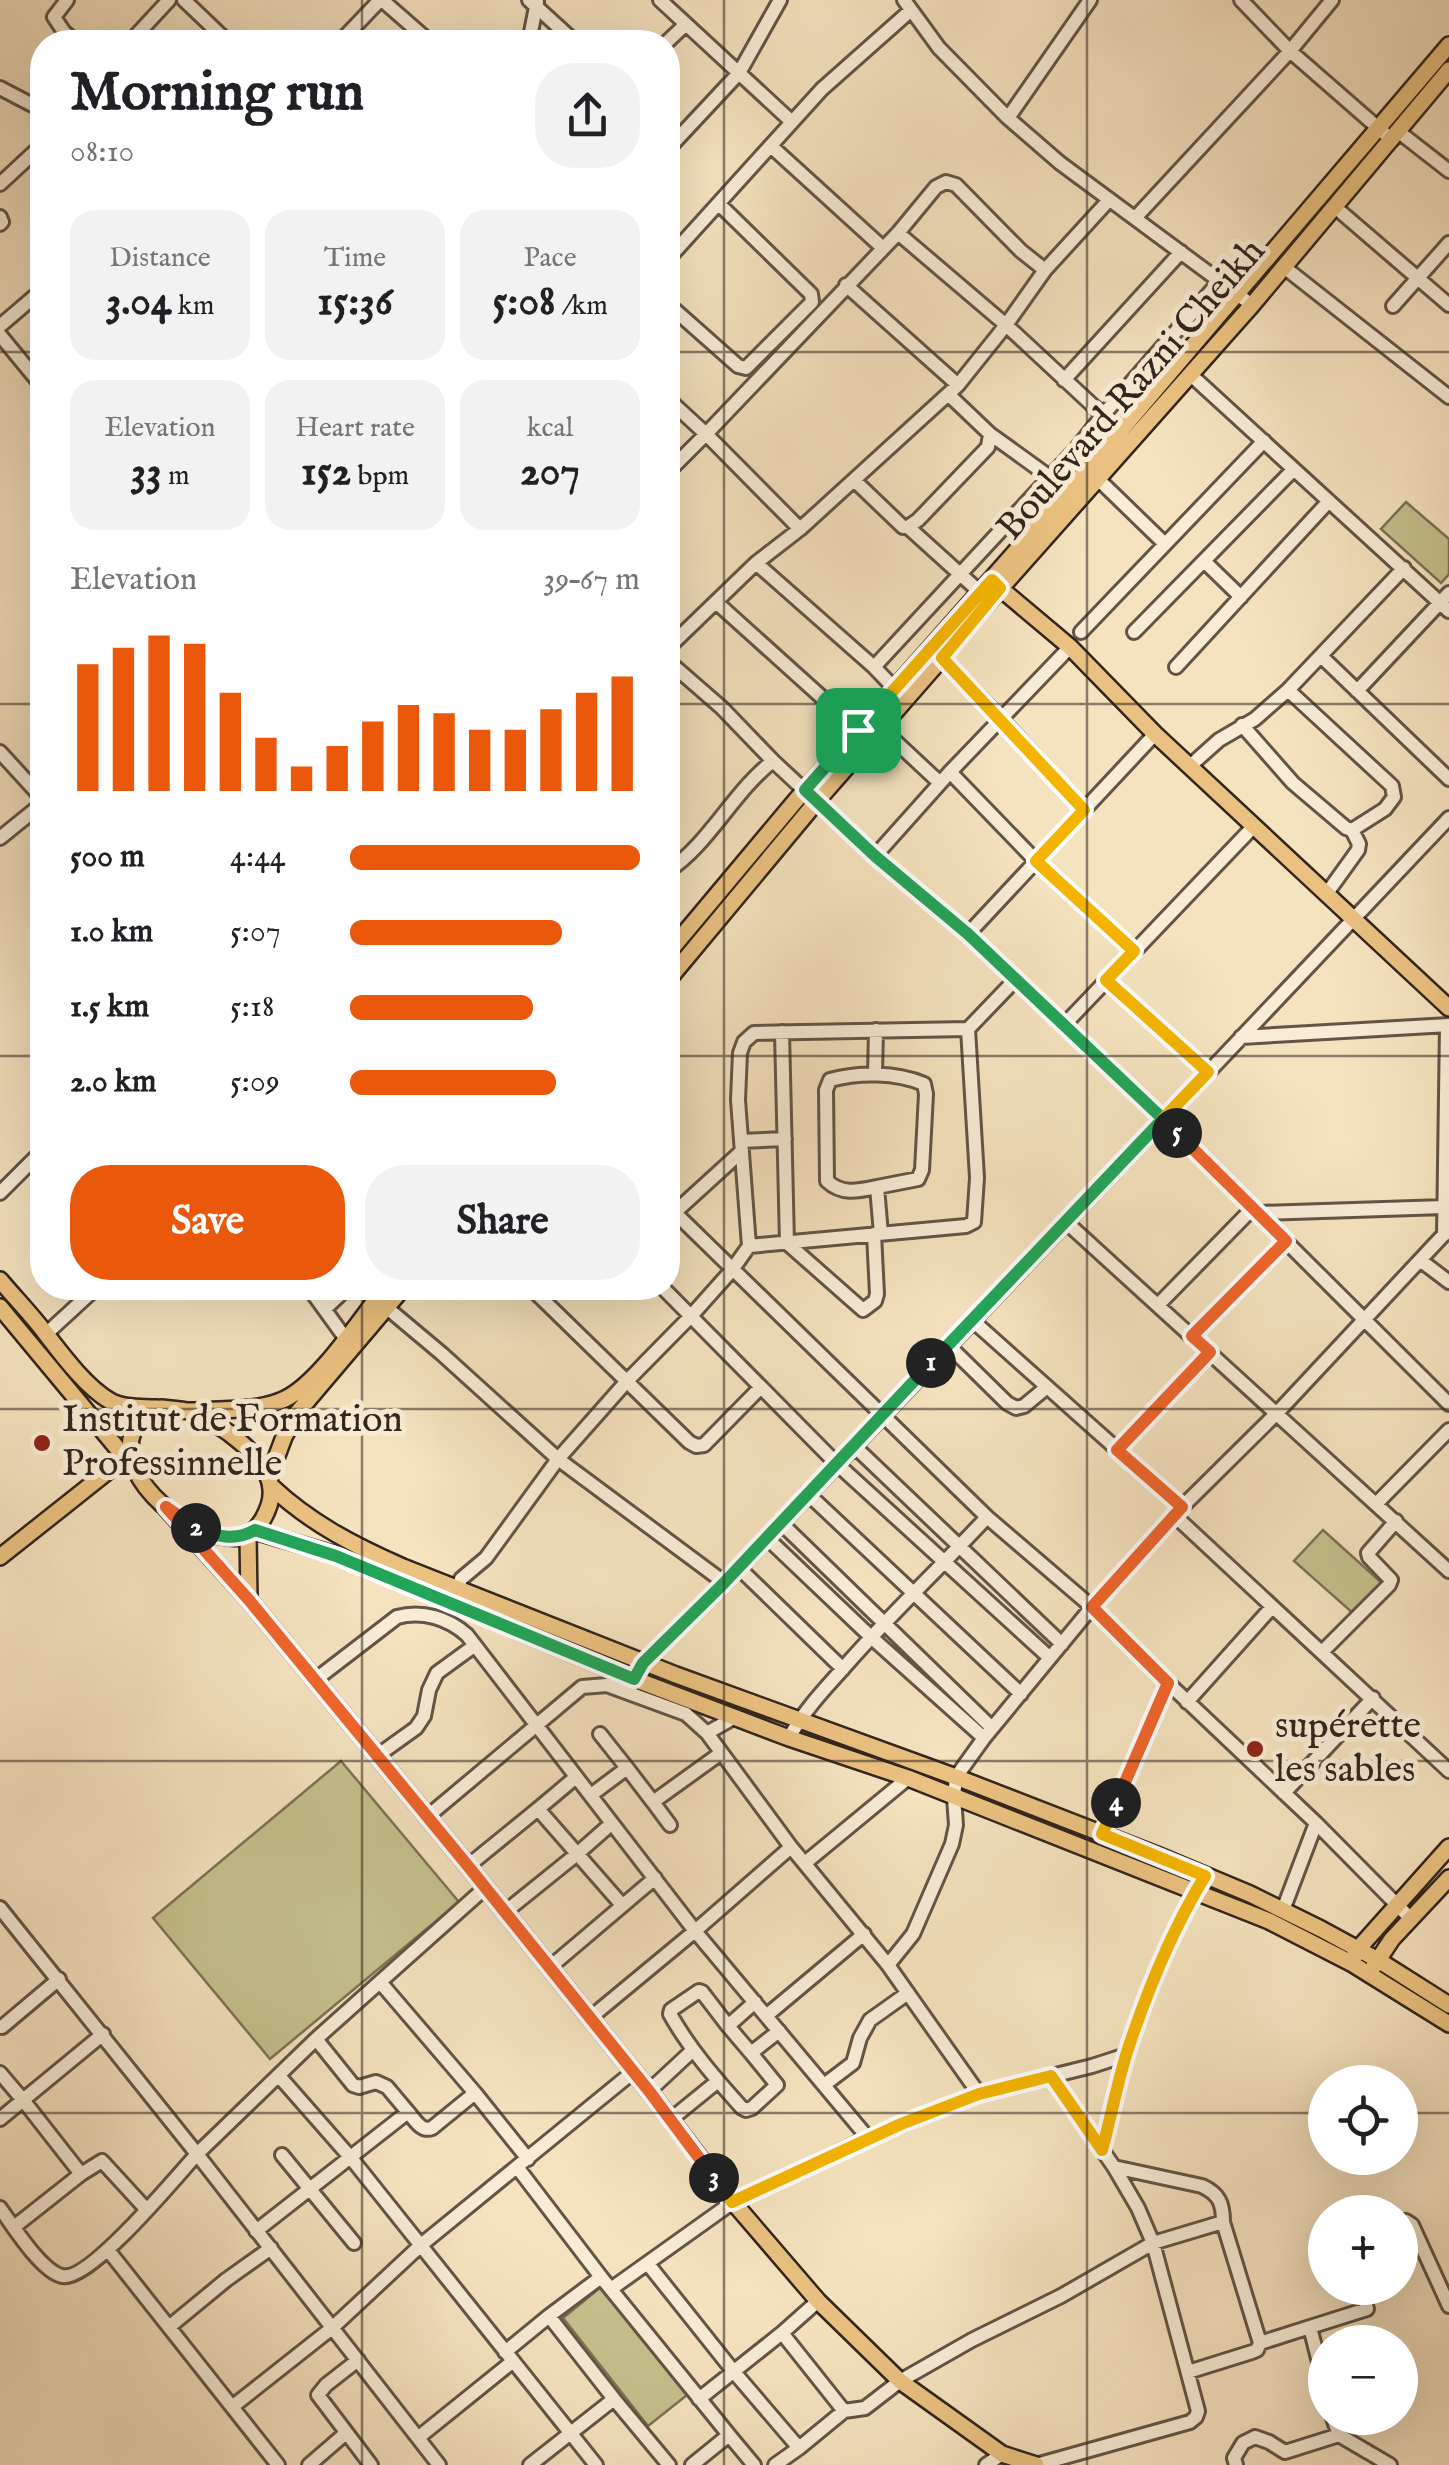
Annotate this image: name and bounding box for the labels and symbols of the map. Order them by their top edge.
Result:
street label: Boulevard Razni Cheikh [987,229,1277,551]
pin [816,688,901,773]
pin: 5 [1152,1108,1202,1158]
pin: 1 [906,1338,956,1388]
place label: Institut de Formation Professinnelle [62,1397,403,1489]
marker: Institut de Formation Professinnelle [31,1432,53,1454]
pin: 2 [171,1503,221,1553]
place label: supérette les sables [1275,1703,1421,1795]
marker: supérette les sables [1244,1738,1266,1760]
pin: 4 [1091,1778,1141,1828]
pin: 3 [689,2153,739,2203]

